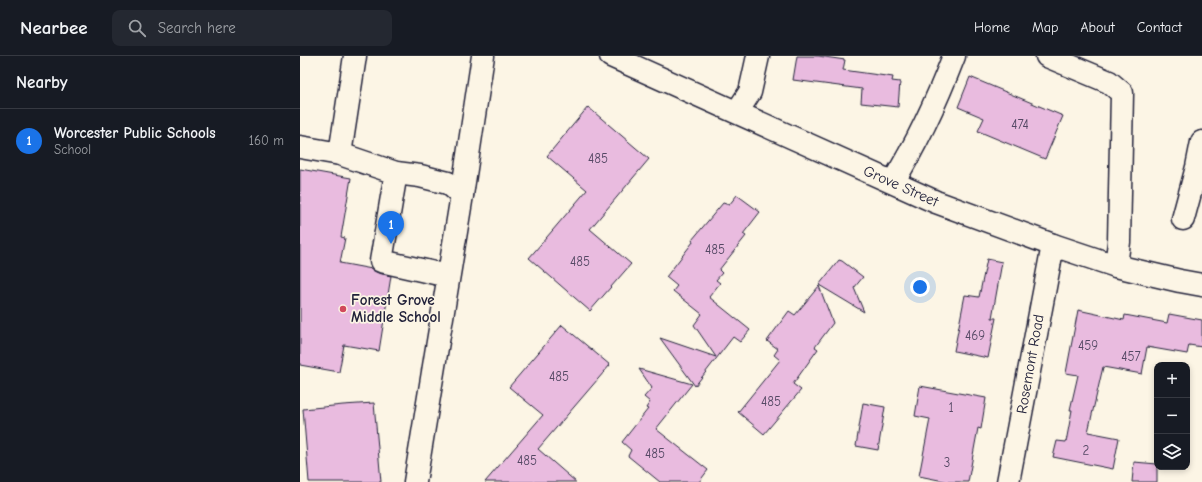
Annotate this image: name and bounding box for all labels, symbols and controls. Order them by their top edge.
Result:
search box [112,10,392,46]
text: Nearbee [20,17,88,39]
icon: search [126,17,148,39]
text: Search here [158,19,236,37]
text: Home [974,19,1010,36]
text: Map [1032,19,1058,36]
text: About [1080,19,1115,36]
text: Contact [1137,19,1182,36]
text: Nearby [16,73,67,92]
house number: 474 [1011,117,1029,132]
text: Worcester Public Schools [54,124,216,142]
text: 1 [26,133,32,148]
text: 160 m [249,133,284,148]
text: School [54,142,91,157]
house number: 485 [588,151,608,166]
street label: Grove Street [861,161,942,211]
pin: 1 [378,211,404,244]
house number: 485 [705,242,725,257]
house number: 485 [570,254,590,269]
your location [910,277,930,297]
place label: Forest Grove Middle School [351,291,441,326]
marker: Forest Grove Middle School [338,304,348,314]
street label: Rosemont Road [1012,313,1048,415]
house number: 469 [965,328,985,343]
house number: 459 [1078,338,1098,353]
house number: 457 [1121,349,1141,364]
map controls [1154,362,1190,470]
button: + [1154,362,1190,398]
house number: 485 [549,369,569,384]
house number: 485 [761,394,781,409]
button: − [1154,398,1190,434]
house number: 1 [948,400,954,415]
button: layers [1154,434,1190,470]
house number: 2 [1083,443,1090,458]
house number: 485 [645,446,665,461]
house number: 485 [517,453,537,468]
house number: 3 [944,455,950,470]

